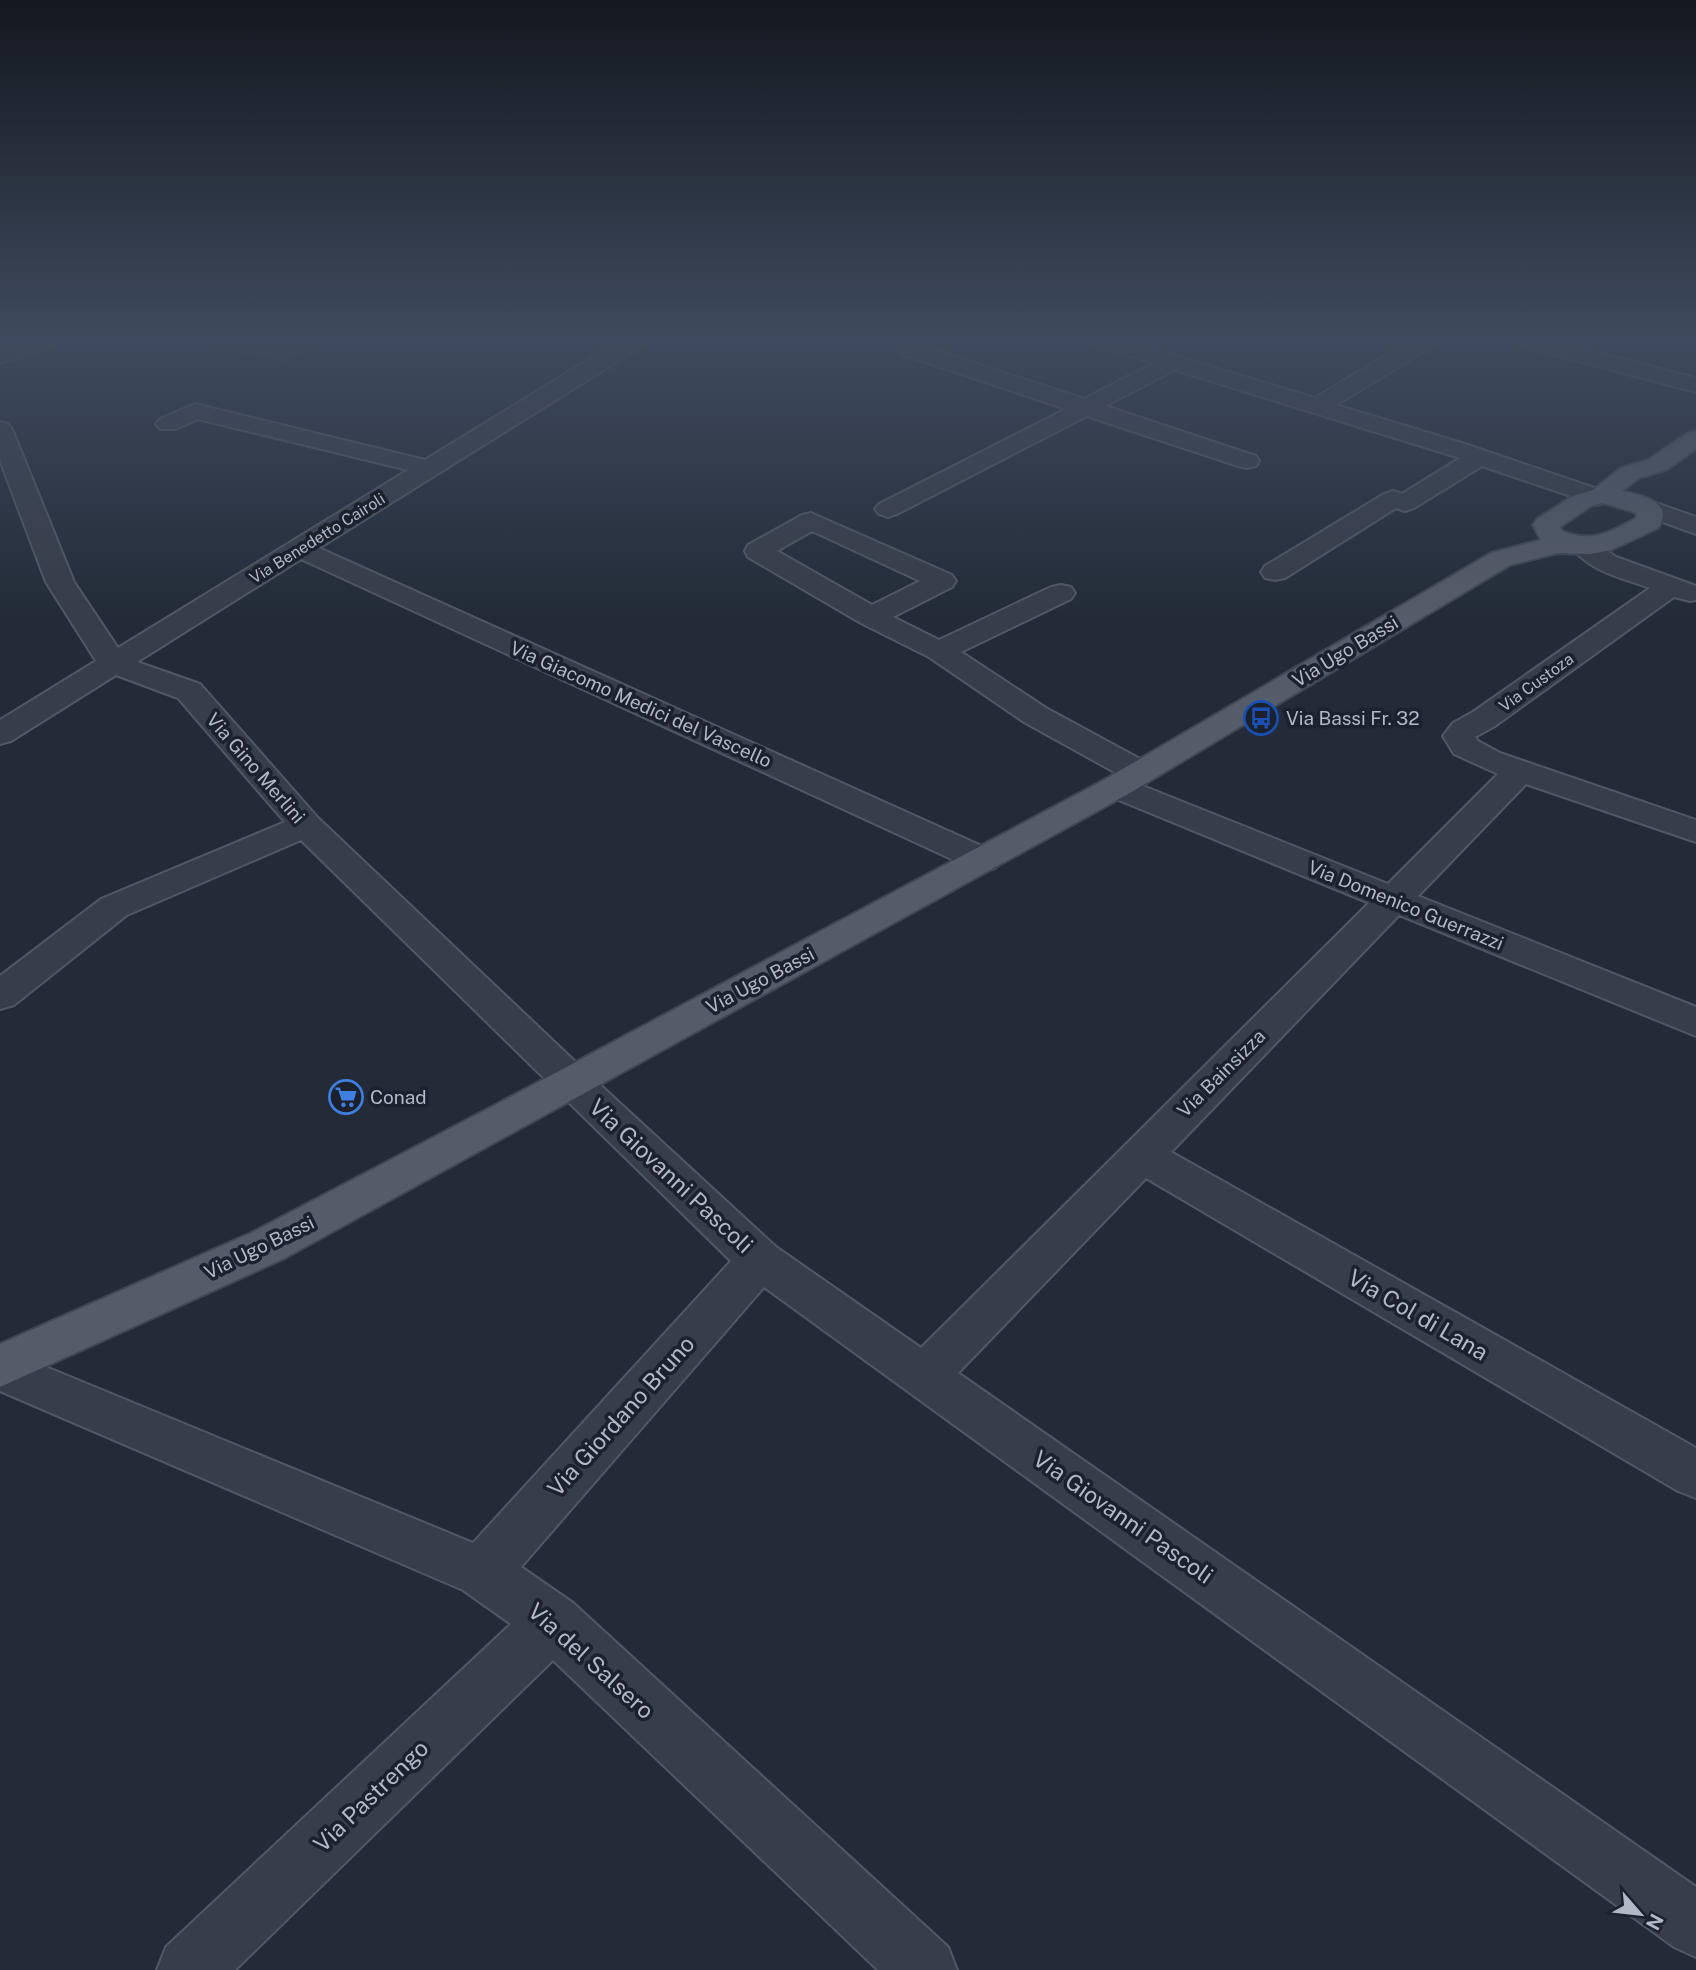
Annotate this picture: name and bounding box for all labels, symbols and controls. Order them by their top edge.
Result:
street label: Via Benedetto Cairoli [246,489,388,588]
street label: Via Ugo Bassi [1288,611,1402,691]
street label: Via Giacomo Medici del Vascello [507,636,775,772]
street label: Via Custoza [1495,649,1577,716]
bus stop icon: Via Bassi Fr. 32 [1242,699,1280,737]
place label: Via Bassi Fr. 32 [1286,707,1420,729]
street label: Via Gino Merlini [202,708,310,828]
street label: Via Domenico Guerrazzi [1305,856,1507,954]
street label: Via Ugo Bassi [702,942,818,1018]
street label: Via Bainsizza [1173,1025,1269,1121]
supermarket icon: Conad [327,1078,365,1116]
place label: Conad [370,1086,427,1108]
street label: Via Giovanni Pascoli [584,1093,759,1258]
street label: Via Ugo Bassi [201,1211,317,1283]
street label: Via Col di Lana [1343,1264,1493,1366]
street label: Via Giordano Bruno [542,1330,700,1501]
street label: Via Giovanni Pascoli [1028,1444,1218,1589]
street label: Via del Salsero [523,1597,660,1724]
street label: Via Pastrengo [308,1734,434,1857]
north arrow [1605,1879,1675,1949]
text: N [1642,1910,1668,1934]

